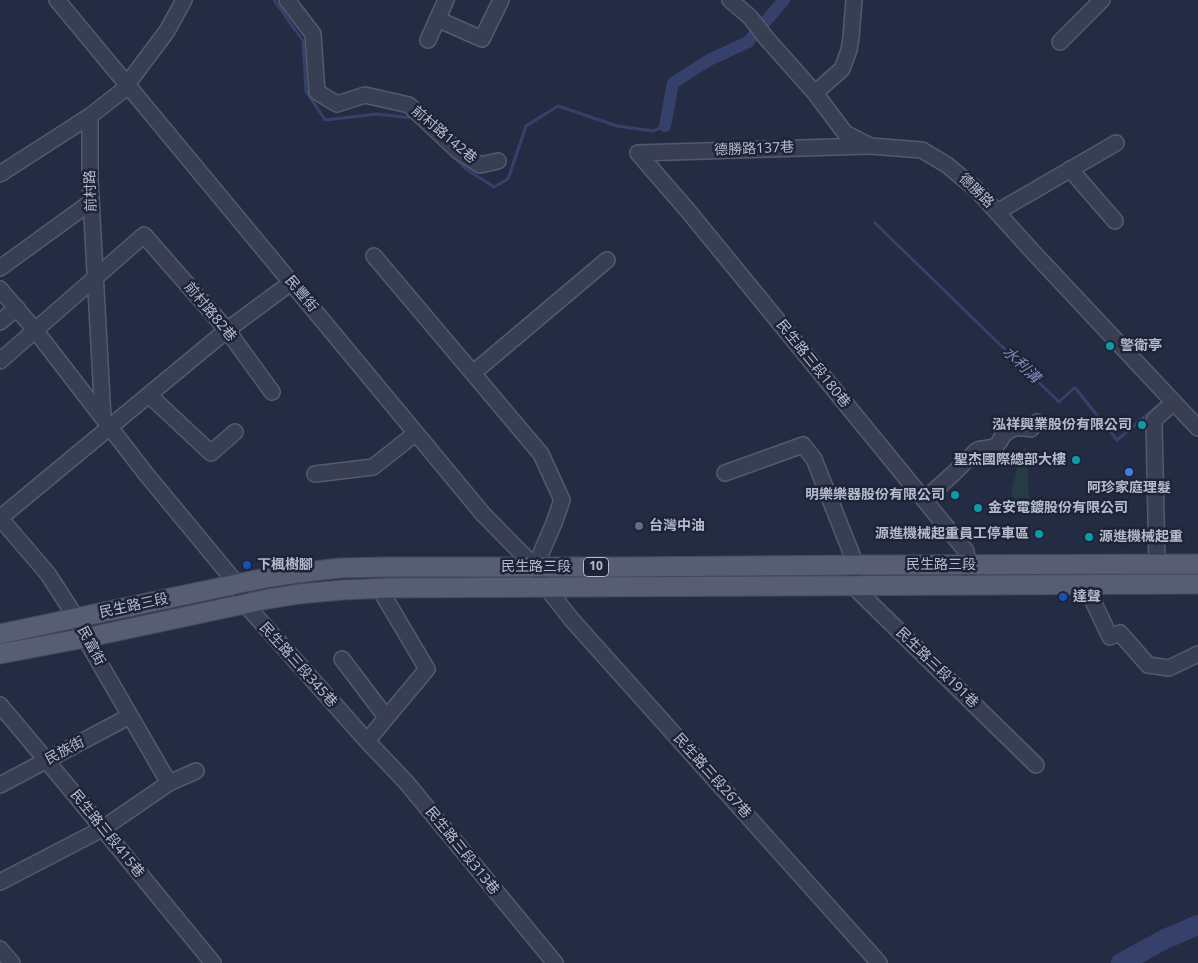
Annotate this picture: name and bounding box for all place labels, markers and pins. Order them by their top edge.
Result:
place label: 警衛亭 [1120,338,1162,354]
marker: 警衛亭 [1104,340,1116,352]
place label: 泓祥興業股份有限公司 [992,417,1132,433]
marker: 泓祥興業股份有限公司 [1136,419,1148,431]
place label: 聖杰國際總部大樓 [954,452,1066,468]
marker: 聖杰國際總部大樓 [1070,454,1082,466]
marker: 阿珍家庭理髮 [1123,466,1135,478]
place label: 阿珍家庭理髮 [1087,480,1171,496]
place label: 明樂樂器股份有限公司 [805,487,945,503]
marker: 明樂樂器股份有限公司 [949,489,961,501]
place label: 金安電鍍股份有限公司 [988,500,1128,516]
marker: 金安電鍍股份有限公司 [972,502,984,514]
place label: 台灣中油 [649,518,705,534]
marker: 台灣中油 [633,520,645,532]
place label: 源進機械起重員工停車區 [875,526,1029,542]
marker: 源進機械起重員工停車區 [1033,528,1045,540]
place label: 源進機械起重 [1099,529,1183,545]
marker: 源進機械起重 [1083,531,1095,543]
place label: 下楓樹腳 [257,557,313,573]
marker: 下楓樹腳 [241,559,253,571]
place label: 達聲 [1073,589,1101,605]
marker: 達聲 [1057,591,1069,603]

